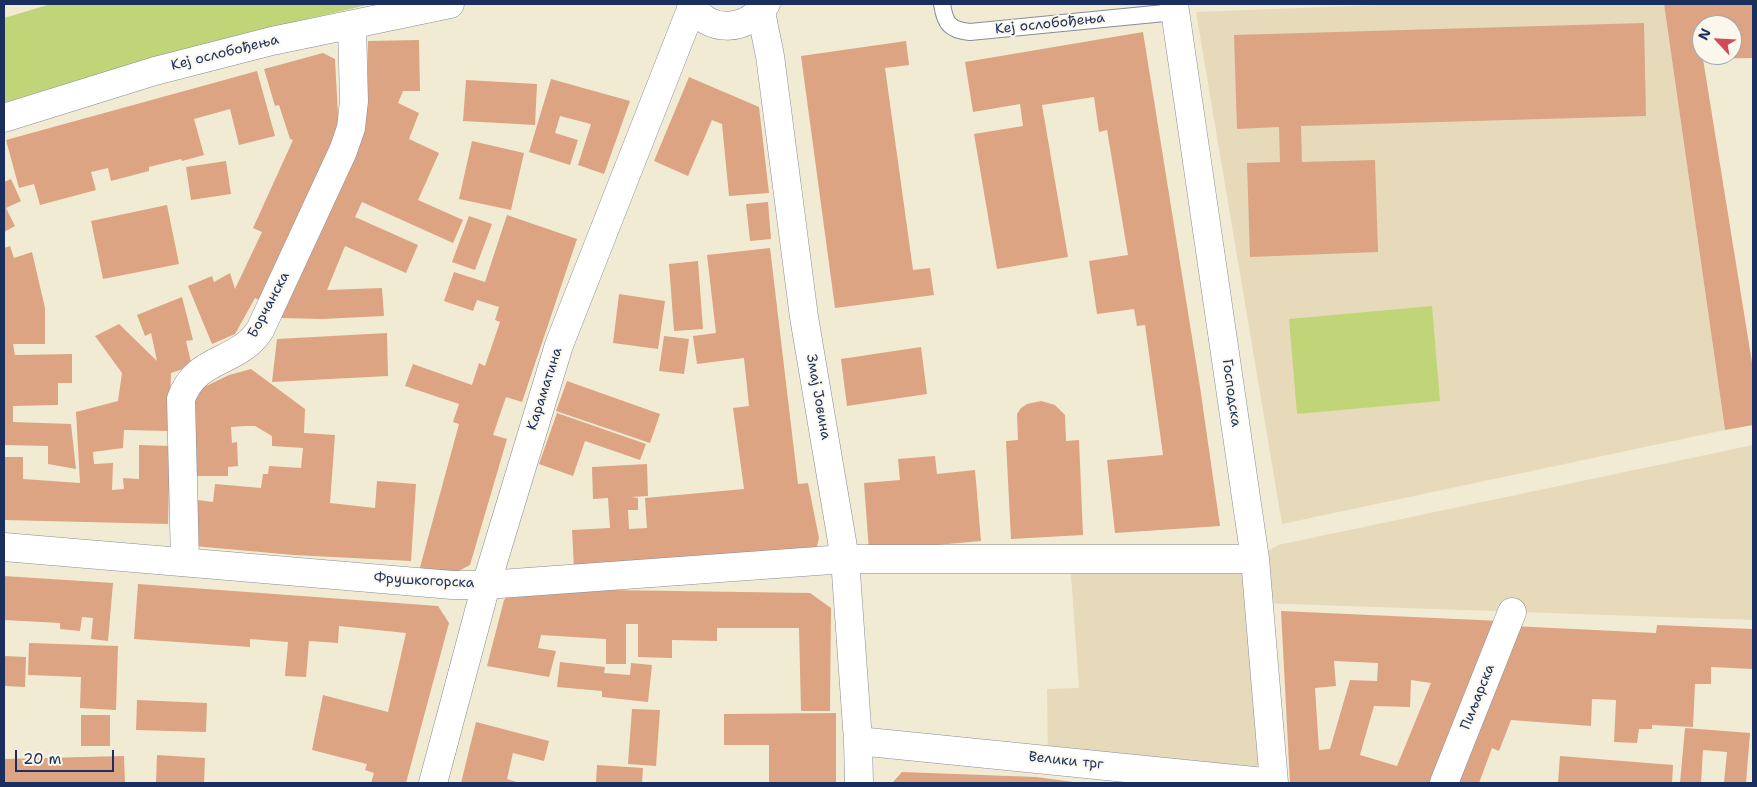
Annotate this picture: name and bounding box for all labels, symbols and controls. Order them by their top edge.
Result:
street label: Кеј ослобођења [994,10,1106,38]
north arrow [1692,15,1742,65]
text: N [1694,25,1715,43]
street label: Кеј ослобођења [169,32,281,74]
street label: Борчанска [245,269,293,341]
street label: Караматина [524,346,566,432]
street label: Змај Јовина [802,353,834,441]
street label: Господска [1218,358,1244,428]
street label: Фрушкогорска [373,570,475,592]
street label: Пиљарска [1457,662,1499,732]
scale bar [18,740,116,772]
text: 20 m [23,749,62,769]
street label: Велики трг [1028,749,1104,773]

